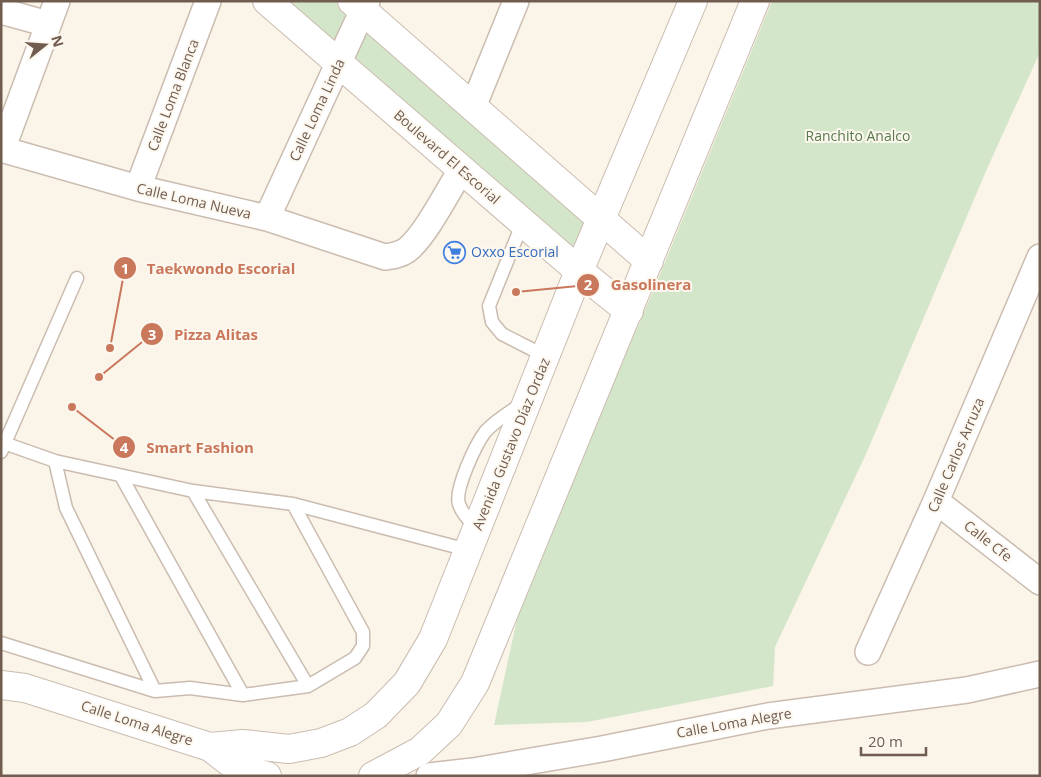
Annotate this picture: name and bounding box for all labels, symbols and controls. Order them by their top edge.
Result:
north arrow [20,20,70,70]
text: N [47,33,69,49]
street label: Calle Loma Blanca [142,36,203,154]
street label: Calle Loma Linda [284,55,349,164]
street label: Boulevard El Escorial [390,105,505,208]
park label: Ranchito Analco [806,126,910,145]
street label: Calle Loma Nueva [135,178,253,223]
supermarket icon: Oxxo Escorial [443,240,467,264]
place label: Oxxo Escorial [471,242,559,261]
callout: Taekwondo Escorial [112,253,306,283]
text: 1 [121,258,129,278]
text: Taekwondo Escorial [147,258,295,278]
callout: Gasolinera [576,270,701,300]
text: 2 [584,274,593,294]
text: Gasolinera [611,274,691,294]
callout: Pizza Alitas [139,319,268,349]
text: 3 [148,324,156,344]
text: Pizza Alitas [174,324,258,344]
street label: Avenida Gustavo Díaz Ordaz [467,354,554,533]
street label: Calle Carlos Arruza [923,394,988,515]
callout: Smart Fashion [111,432,264,462]
text: 4 [120,437,129,457]
text: Smart Fashion [146,437,254,457]
street label: Calle Cfe [960,516,1017,566]
street label: Calle Loma Alegre [79,695,196,750]
street label: Calle Loma Alegre [675,703,793,742]
scale bar [861,724,926,756]
text: 20 m [868,731,903,751]

